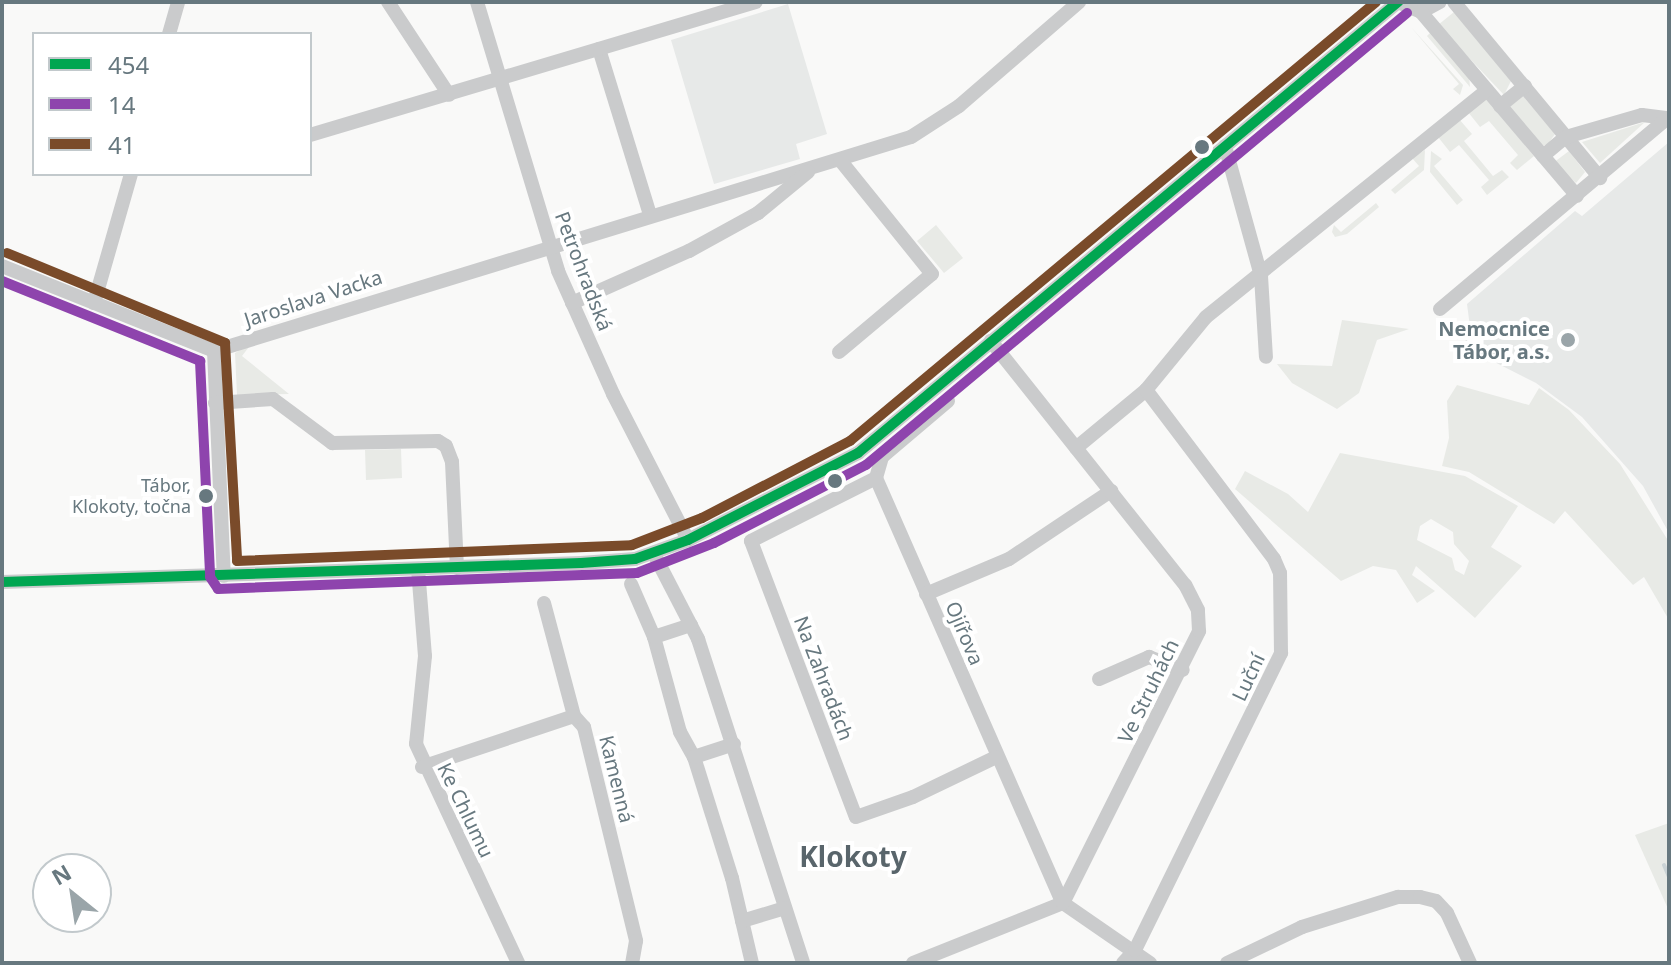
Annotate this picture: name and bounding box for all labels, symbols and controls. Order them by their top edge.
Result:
legend [32,32,312,176]
text: 454 [108,48,149,81]
text: 14 [108,88,135,121]
text: 41 [108,128,135,161]
unlabelled marker [1194,139,1210,155]
street label: Petrohradská [550,208,618,334]
street label: Jaroslava Vacka [241,264,385,332]
place label: Nemocnice Tábor, a.s. [1438,316,1550,363]
marker: Nemocnice Tábor, a.s. [1557,329,1579,351]
unlabelled marker [827,473,843,489]
place label: Tábor, Klokoty, točna [72,475,191,518]
marker: Tábor, Klokoty, točna [198,488,214,504]
street label: Ojířova [941,598,989,668]
street label: Na Zahradách [789,612,859,744]
street label: Ve Struhách [1113,635,1183,747]
street label: Luční [1227,649,1269,705]
street label: Kamenná [595,733,639,825]
street label: Ke Chlumu [433,759,499,861]
district label: Klokoty [799,839,907,873]
north arrow [32,853,112,933]
text: N [46,856,76,891]

